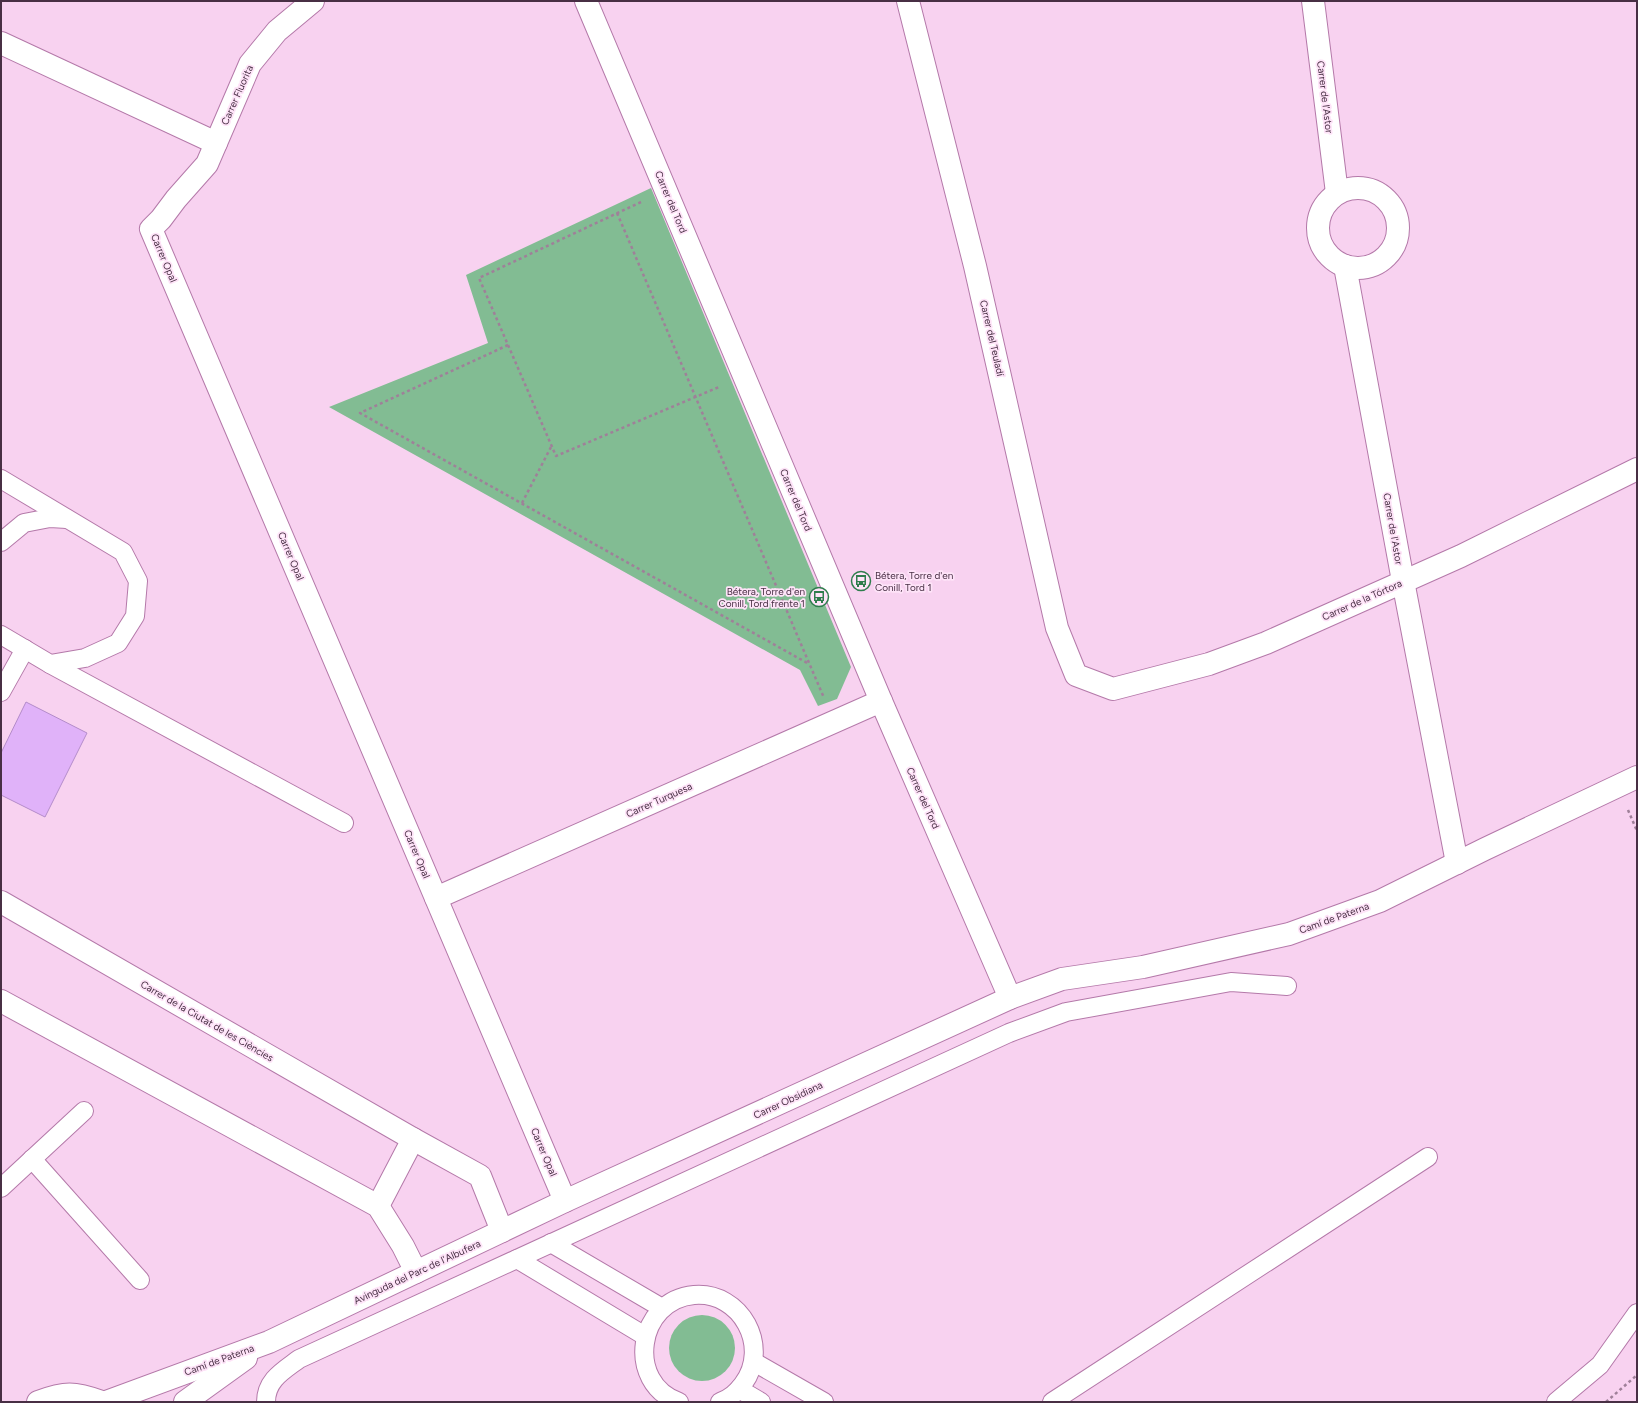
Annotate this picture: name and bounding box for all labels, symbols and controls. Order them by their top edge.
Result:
street label: Carrer de l'Astor [1314,60,1336,134]
street label: Carrer Fluorita [218,63,256,127]
street label: Carrer del Tord [652,169,690,235]
street label: Carrer Opal [148,232,180,284]
street label: Carrer del Teuladí [977,299,1007,378]
street label: Carrer del Tord [777,467,815,533]
street label: Carrer de l'Astor [1380,492,1406,567]
street label: Carrer Opal [275,530,307,582]
place label: Bétera, Torre d'en Conill, Tord 1 [875,569,954,594]
bus stop icon: Bétera, Torre d'en Conill, Tord 1 [850,570,872,592]
street label: Carrer de la Tórtora [1320,577,1404,623]
place label: Bétera, Torre d'en Conill, Tord frente 1 [719,585,805,610]
bus stop icon: Bétera, Torre d'en Conill, Tord frente 1 [808,586,830,608]
street label: Carrer del Tord [904,765,942,831]
street label: Carrer Turquesa [624,780,694,820]
street label: Carrer Opal [401,828,433,880]
street label: Camí de Paterna [1297,899,1371,937]
street label: Carrer de la Ciutat de les Ciències [138,978,276,1065]
street label: Carrer Obsidiana [751,1078,825,1122]
street label: Carrer Opal [528,1126,560,1178]
street label: Avinguda del Parc de l'Albufera [351,1237,483,1307]
street label: Camí de Paterna [182,1341,256,1379]

